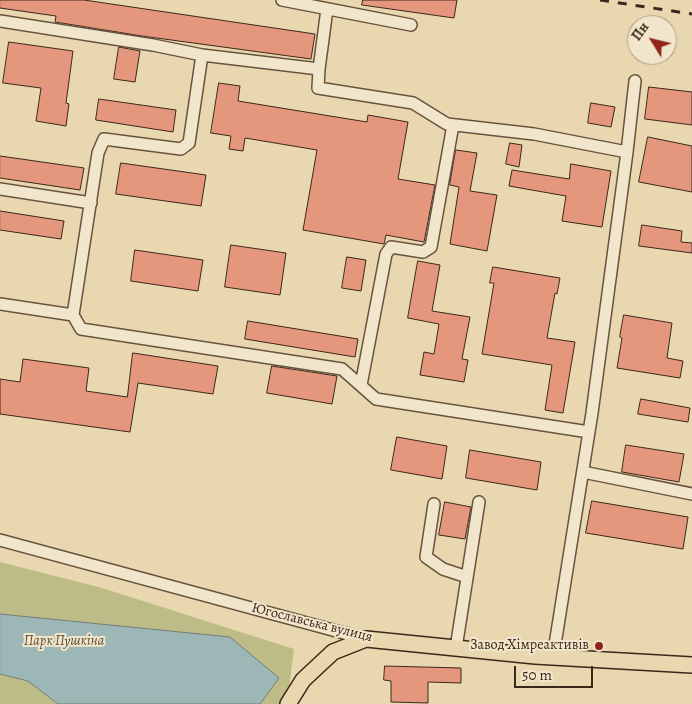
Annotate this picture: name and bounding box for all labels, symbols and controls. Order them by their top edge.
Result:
north arrow [627,15,677,65]
text: Пн [627,18,653,44]
street label: Югославська вулиця [250,600,374,646]
park label: Парк Пушкіна [24,634,104,650]
place label: Завод Хімреактивів [470,638,589,654]
marker: Завод Хімреактивів [593,640,605,652]
scale bar [517,656,596,688]
text: 50 m [522,665,552,685]

